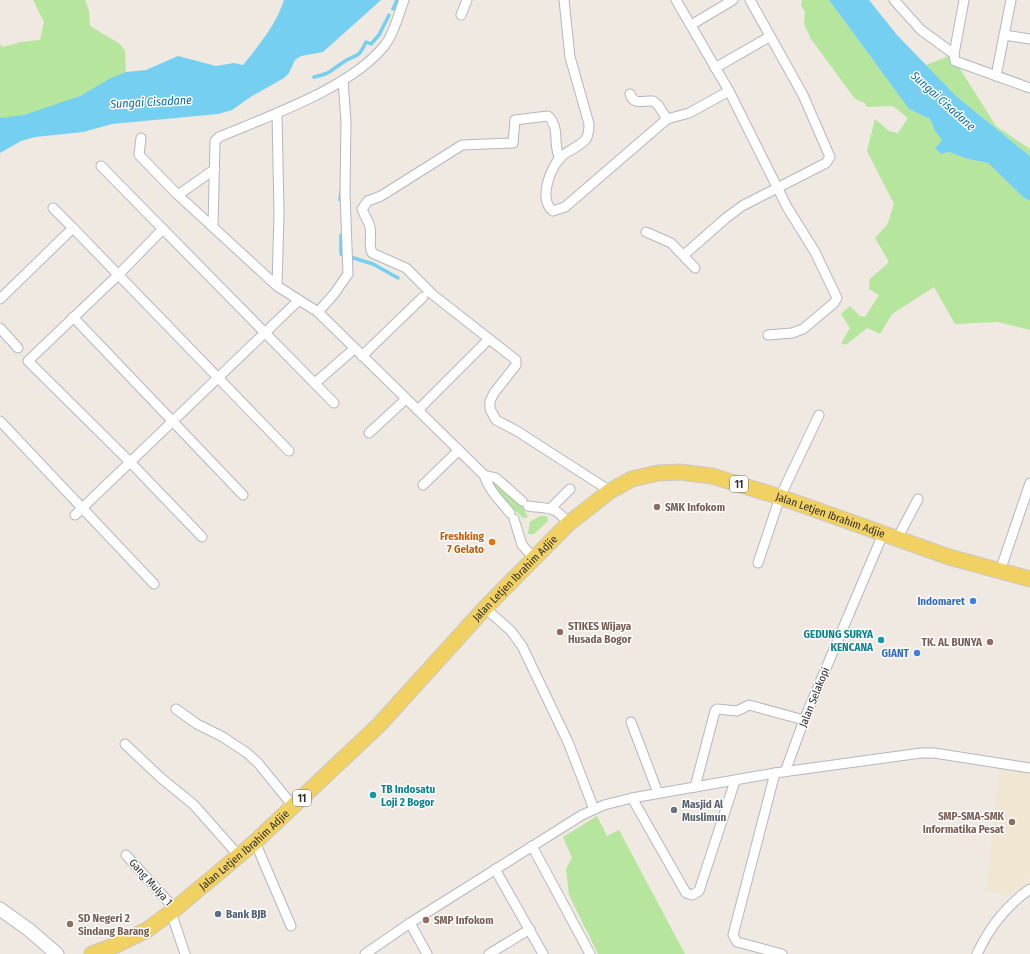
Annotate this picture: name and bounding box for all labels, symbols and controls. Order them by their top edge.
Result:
water label: Sungai Cisadane [907,68,978,134]
water label: Sungai Cisadane [109,93,192,111]
road number: 11 [730,476,748,492]
street label: Jalan Letjen Ibrahim Adjie [774,490,887,541]
place label: SMK Infokom [665,501,725,514]
marker: SMK Infokom [652,502,662,512]
place label: Freshking 7 Gelato [440,530,485,556]
street label: Jalan Letjen Ibrahim Adjie [470,533,560,624]
marker: Freshking 7 Gelato [487,537,497,547]
place label: Indomaret [917,595,965,608]
marker: Indomaret [968,596,978,606]
place label: STIKES Wijaya Husada Bogor [568,620,632,646]
marker: STIKES Wijaya Husada Bogor [555,627,565,637]
place label: GEDUNG SURYA KENCANA [804,628,874,654]
marker: GEDUNG SURYA KENCANA [876,635,886,645]
place label: TK. AL BUNYA [922,636,983,649]
marker: TK. AL BUNYA [985,637,995,647]
place label: GIANT [882,647,910,660]
marker: GIANT [912,648,922,658]
street label: Jalan Selakopi [797,665,832,729]
place label: TB Indosatu Loji 2 Bogor [381,783,436,809]
road number: 11 [293,790,311,806]
marker: TB Indosatu Loji 2 Bogor [368,790,378,800]
place label: Masjid Al Muslimun [682,798,726,824]
marker: Masjid Al Muslimun [669,805,679,815]
street label: Jalan Letjen Ibrahim Adjie [197,807,292,893]
place label: SMP-SMA-SMK Informatika Pesat [923,810,1005,836]
marker: SMP-SMA-SMK Informatika Pesat [1007,817,1017,827]
street label: Gang Mulya 1 [126,856,175,908]
place label: Bank BJB [226,908,267,921]
marker: Bank BJB [213,909,223,919]
place label: SD Negeri 2 Sindang Barang [78,912,150,938]
place label: SMP Infokom [434,914,494,927]
marker: SMP Infokom [421,915,431,925]
marker: SD Negeri 2 Sindang Barang [65,919,75,929]

